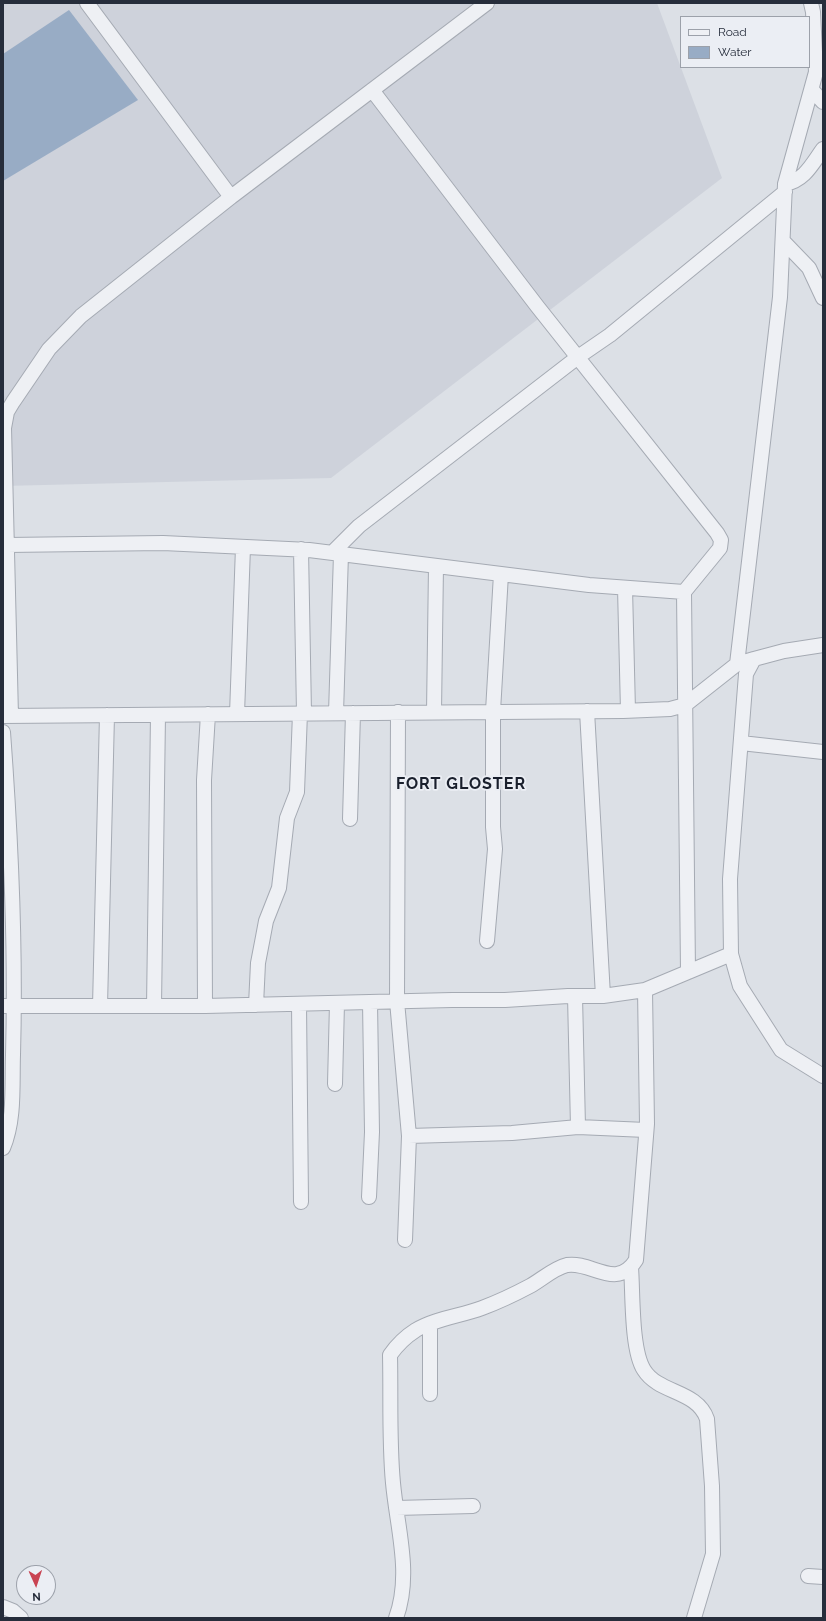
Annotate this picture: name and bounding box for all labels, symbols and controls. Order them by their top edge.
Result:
legend [680,16,810,68]
text: Road [718,25,747,39]
text: Water [718,45,752,59]
district label: FORT GLOSTER [396,774,526,794]
north arrow [16,1565,56,1605]
text: N [32,1590,41,1603]

